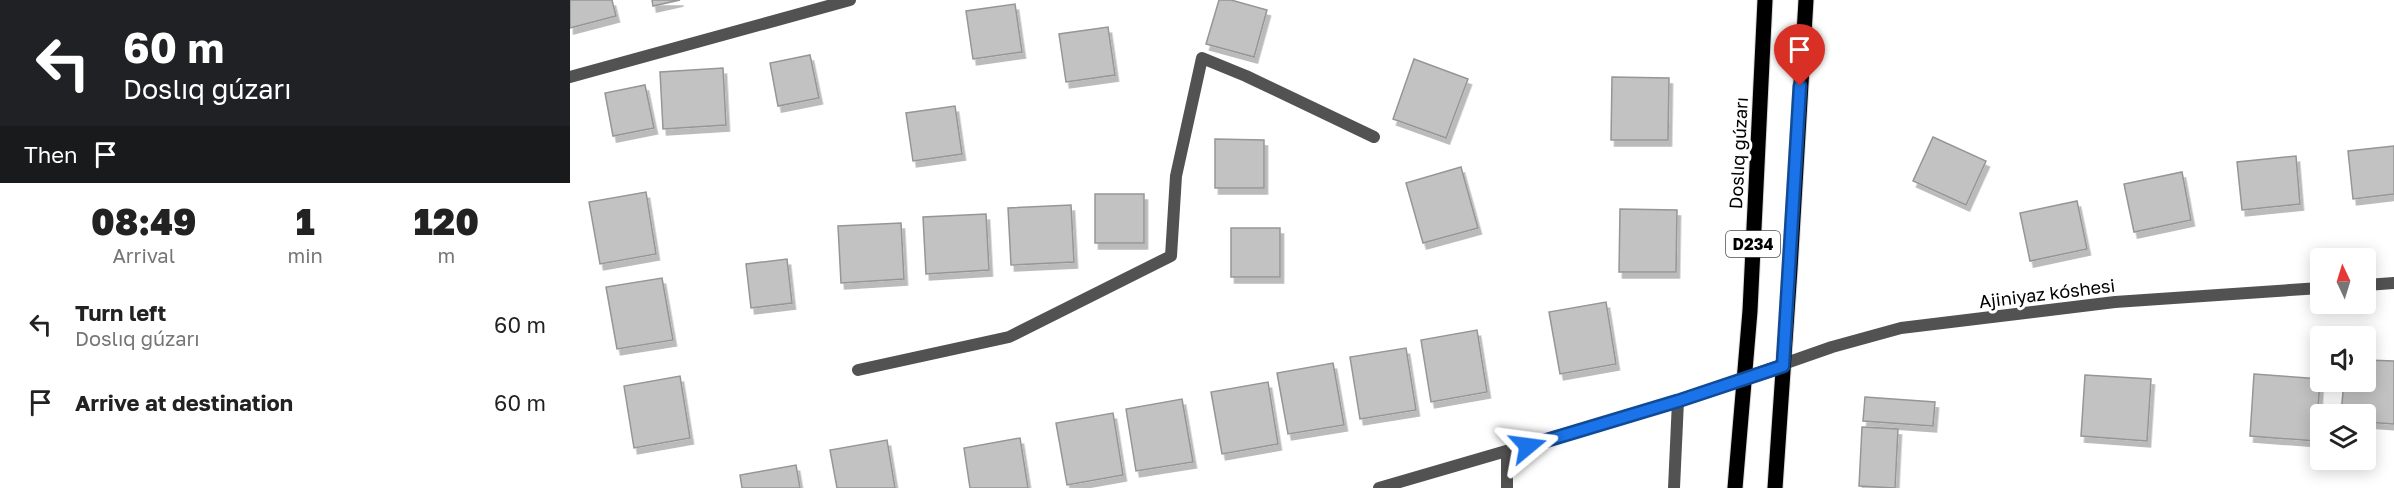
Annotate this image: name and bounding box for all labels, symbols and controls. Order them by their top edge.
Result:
text: 60 m [123,22,224,72]
icon: left [24,24,102,102]
pin [1774,24,1825,86]
icon: arrive [1783,33,1816,66]
text: Doslıq gúzarı [123,73,291,105]
street label: Doslıq gúzarı [1724,96,1752,210]
icon: arrive [89,138,122,171]
text: Then [24,141,77,168]
text: 08:49 [91,200,196,243]
text: 1 [296,200,315,243]
text: 120 [414,200,479,243]
road number: D234 [1726,231,1780,257]
text: Arrival [112,243,175,267]
text: min [287,243,323,267]
text: m [438,243,455,267]
north arrow [2310,248,2376,314]
map controls [2310,248,2376,470]
street label: Ajiniyaz kóshesi [1978,274,2116,312]
text: Turn left [75,299,166,326]
icon: left [24,308,57,341]
text: 60 m [494,311,546,338]
text: Doslıq gúzarı [75,326,200,350]
button: sound [2310,326,2376,392]
icon: arrive [24,386,57,419]
text: Arrive at destination [75,389,293,416]
text: 60 m [494,389,546,416]
button: layers [2310,404,2376,470]
position arrow [1496,414,1560,478]

